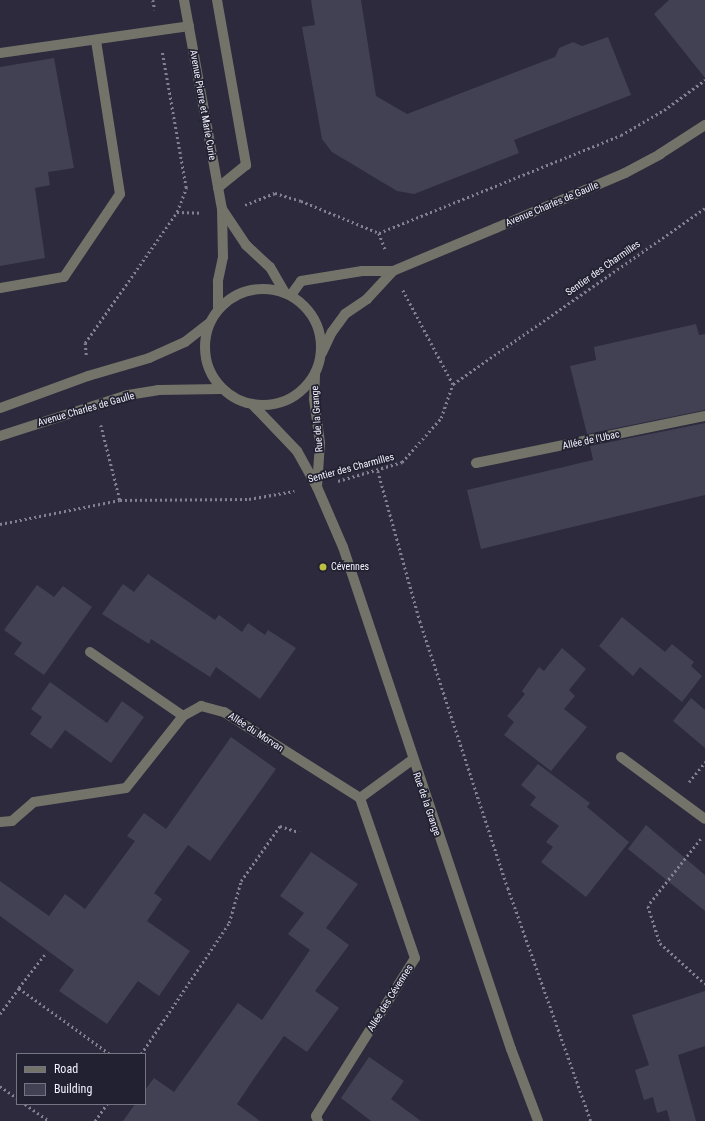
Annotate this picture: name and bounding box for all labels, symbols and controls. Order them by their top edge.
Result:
street label: Avenue Pierre et Marie Curie [187,49,219,161]
street label: Avenue Charles de Gaulle [504,179,600,229]
street label: Sentier des Charmilles [563,238,643,298]
street label: Rue de la Grange [309,385,325,453]
street label: Avenue Charles de Gaulle [36,389,136,429]
street label: Allée de l'Ubac [561,428,621,452]
street label: Sentier des Charmilles [307,451,395,485]
place label: Cévennes [331,561,369,573]
marker: Cévennes [318,562,328,572]
street label: Allée du Morvan [226,710,286,754]
street label: Rue de la Grange [411,771,443,837]
street label: Allée des Cévennes [365,962,415,1034]
legend [16,1053,146,1105]
text: Road [54,1062,78,1076]
text: Building [54,1082,92,1096]

